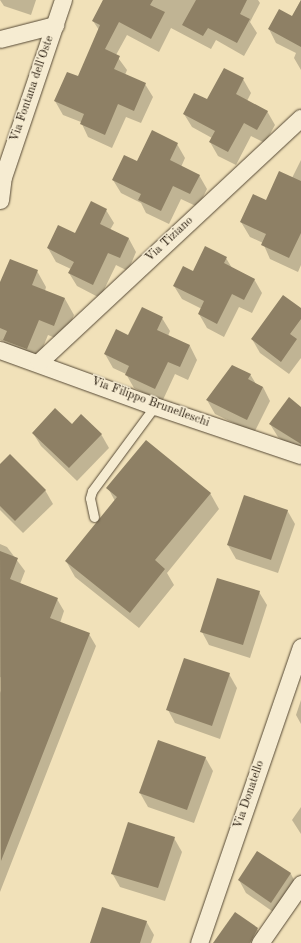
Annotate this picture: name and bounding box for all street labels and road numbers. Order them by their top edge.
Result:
street label: Via Fontana dell'Oste [8,34,58,144]
street label: Via Tiziano [143,214,197,266]
street label: Via Filippo Brunelleschi [89,375,211,431]
street label: Via Donatello [232,759,268,831]

